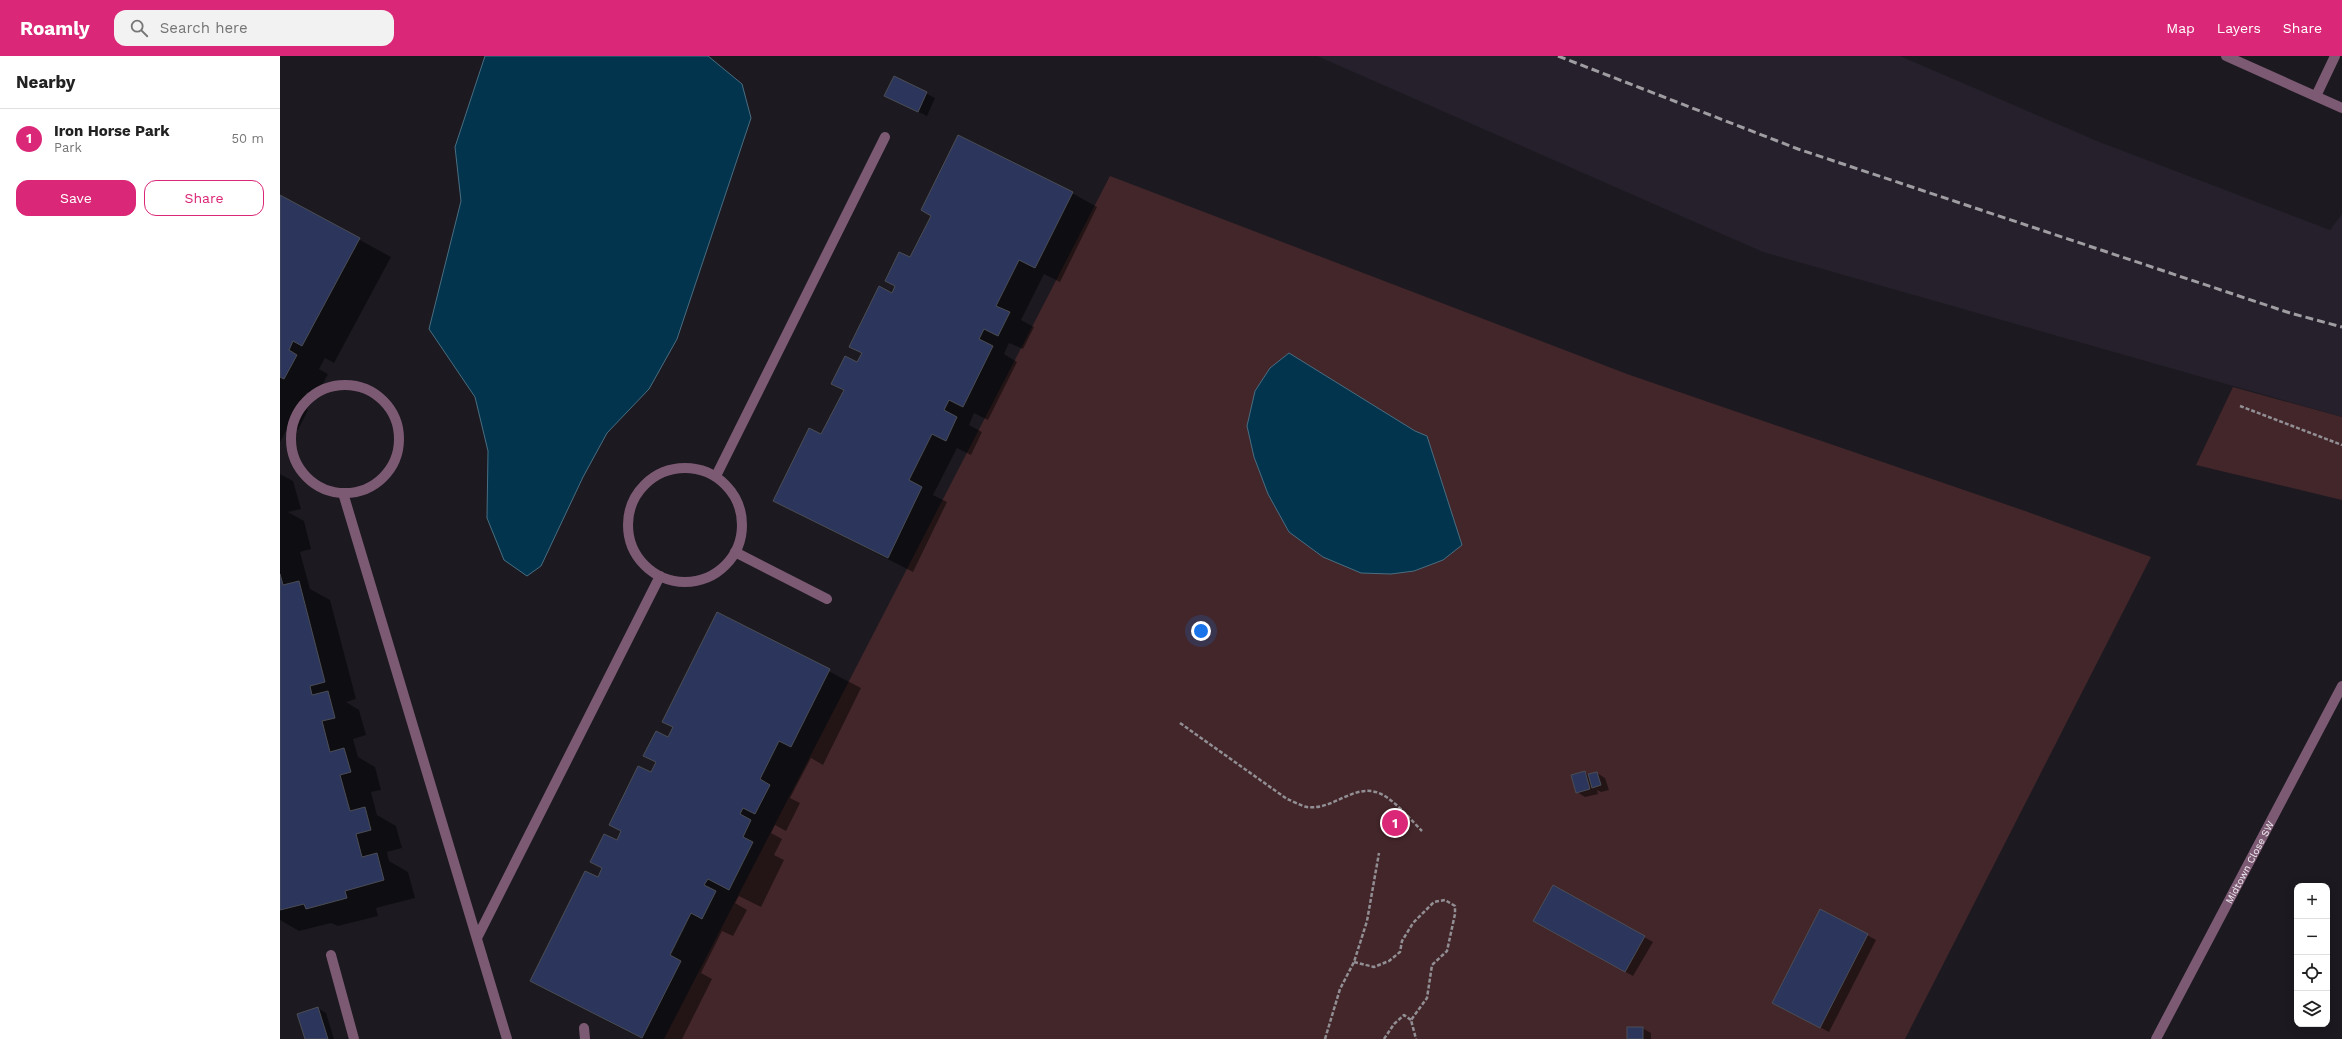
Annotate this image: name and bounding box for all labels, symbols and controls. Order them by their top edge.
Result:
search box [114,10,394,46]
text: Roamly [20,17,90,40]
icon: search [128,17,150,39]
text: Search here [160,19,248,37]
text: Map [2166,20,2195,36]
text: Layers [2217,20,2261,36]
text: Share [2283,20,2322,36]
text: Nearby [16,72,75,92]
text: Iron Horse Park [54,122,169,140]
text: 1 [26,131,32,146]
text: 50 m [232,131,264,146]
text: Park [54,140,82,155]
button: Save [16,180,136,216]
button: Share [144,180,264,216]
your location [1191,621,1211,641]
pin: 1 [1382,808,1408,838]
street label: Midtown Close SW [2223,818,2276,905]
map controls [2294,883,2330,1027]
button: + [2294,883,2330,919]
button: − [2294,919,2330,955]
button: locate [2294,955,2330,991]
button: layers [2294,991,2330,1027]

